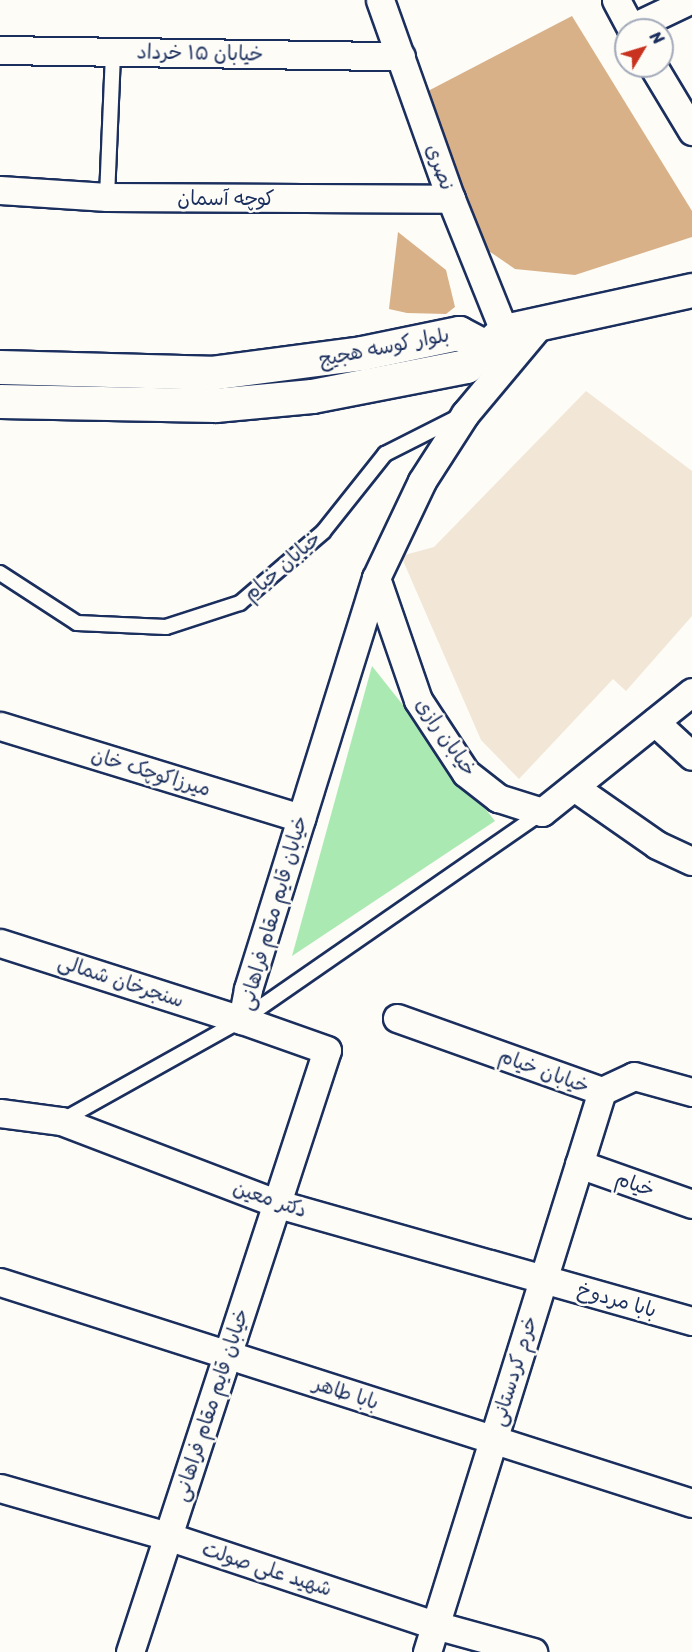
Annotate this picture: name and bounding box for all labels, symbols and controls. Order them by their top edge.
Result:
north arrow [614,18,674,78]
text: N [642,25,672,51]
street label: خیابان ۱۵ خرداد [136,40,264,66]
street label: نصری [421,141,459,193]
street label: کوچه آسمان [177,186,275,210]
street label: بلوار کوسه هجیج [317,323,451,371]
street label: خیابان خیام [239,526,325,606]
street label: خیابان رازی [410,693,482,781]
street label: میرزاکوچک خان [89,742,213,802]
street label: خیابان قایم مقام فراهانی [234,813,312,1013]
street label: سنجرخان شمالی [55,949,187,1013]
street label: خیابان خیام [496,1044,592,1098]
street label: خیام [612,1166,658,1202]
street label: دکتر معین [230,1175,310,1223]
street label: بابا مردوخ [575,1277,659,1323]
street label: خیابان قایم مقام فراهانی [169,1306,253,1504]
street label: خرم کردستانی [486,1313,542,1429]
street label: بابا طاهر [310,1371,382,1415]
street label: شهید علی صولت [199,1537,335,1601]

